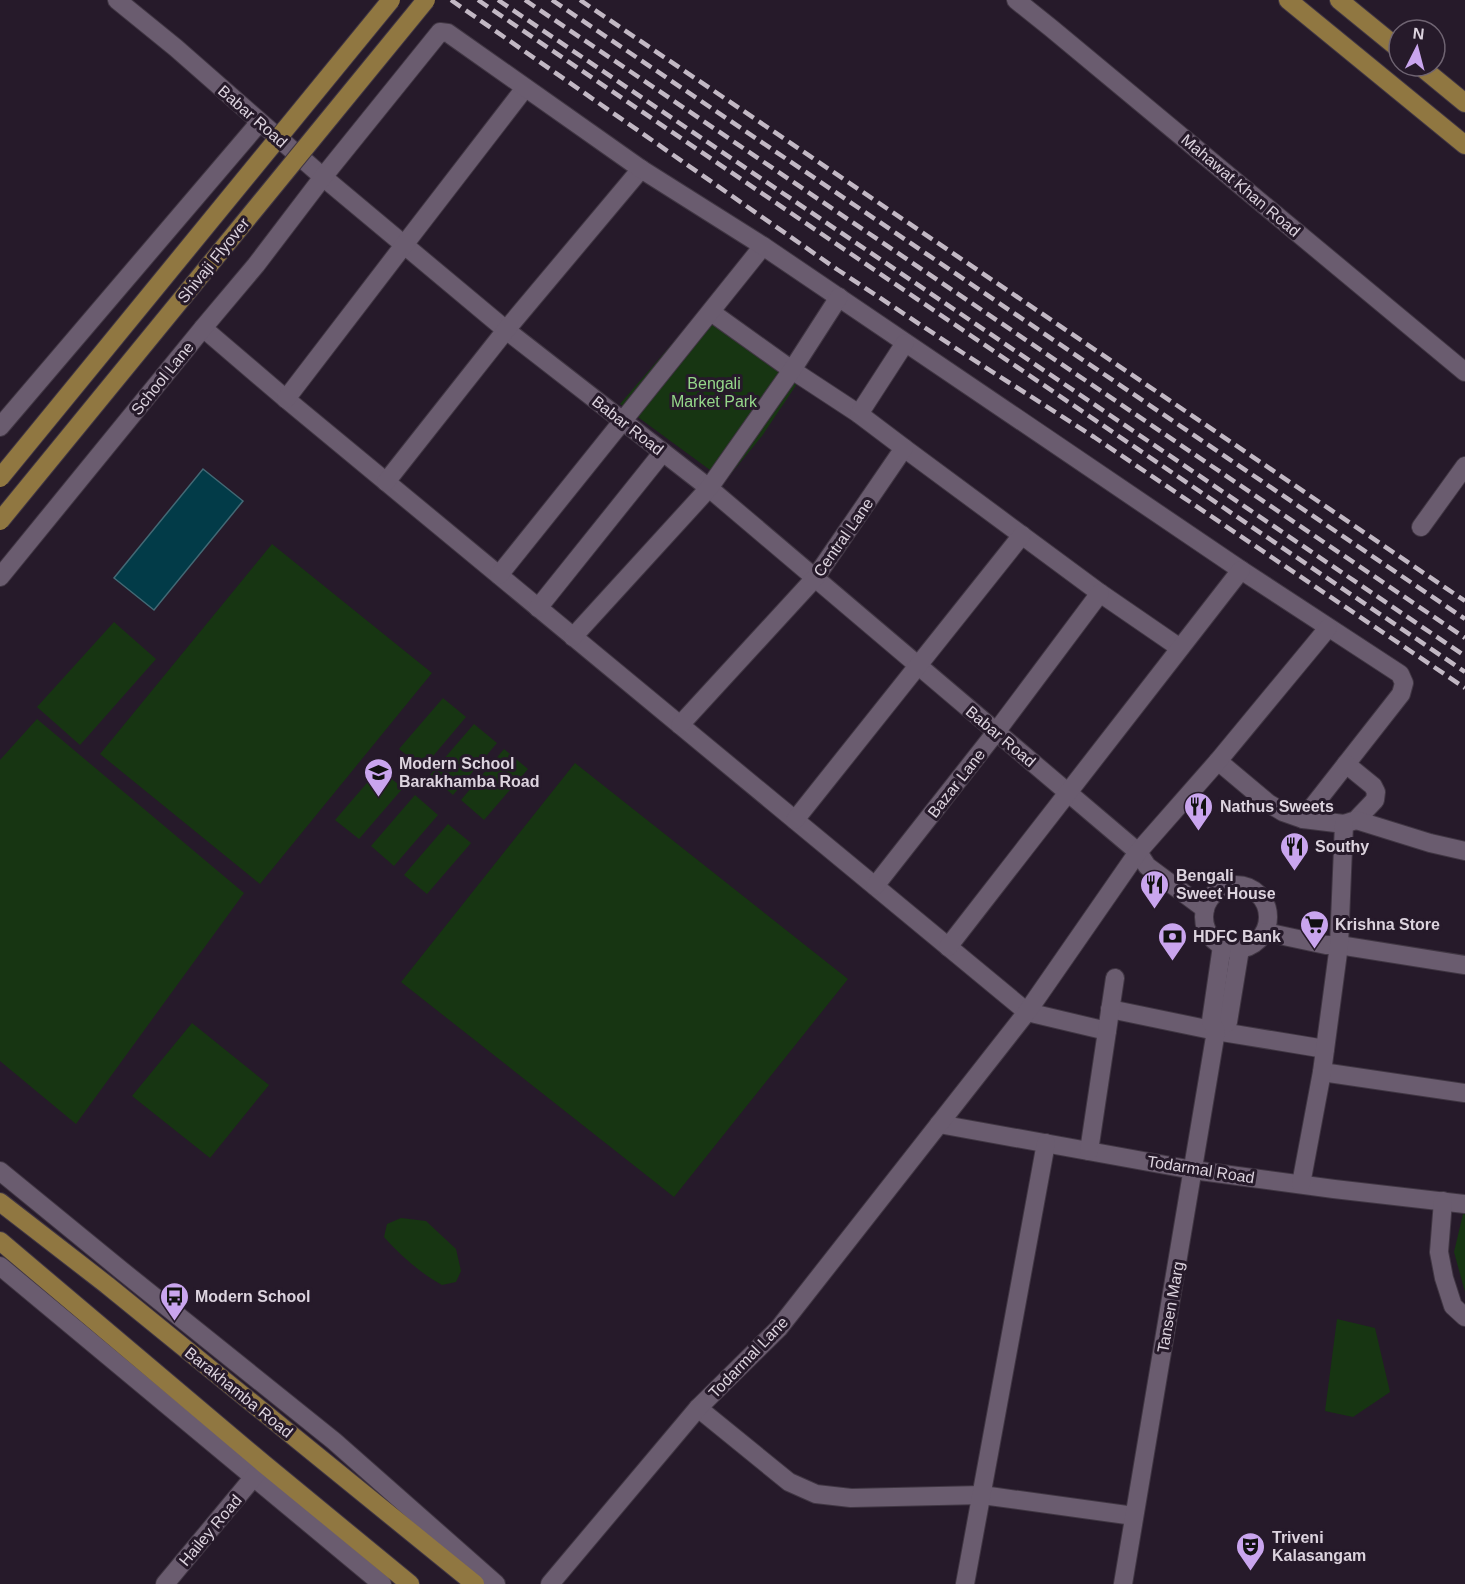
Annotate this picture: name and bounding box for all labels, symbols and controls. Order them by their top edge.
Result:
north arrow [1387,18,1447,78]
text: N [1412,25,1425,43]
street label: Babar Road [215,82,290,151]
street label: Mahawat Khan Road [1178,131,1303,240]
street label: Shivaji Flyover [174,214,253,306]
street label: School Lane [128,338,197,418]
park label: Bengali Market Park [671,375,758,410]
street label: Babar Road [589,392,667,458]
street label: Central Lane [810,495,877,580]
street label: Babar Road [963,702,1039,770]
street label: Bazar Lane [925,746,988,821]
place label: Modern School Barakhamba Road [399,755,540,790]
school or university icon: Modern School Barakhamba Road [362,756,394,798]
restaurant icon: Nathus Sweets [1183,790,1215,832]
place label: Nathus Sweets [1220,798,1334,815]
restaurant icon: Southy [1278,830,1310,872]
place label: Southy [1315,838,1369,855]
place label: Bengali Sweet House [1176,867,1276,902]
restaurant icon: Bengali Sweet House [1139,868,1171,910]
supermarket icon: Krishna Store [1298,908,1330,950]
place label: Krishna Store [1335,916,1440,933]
bank icon: HDFC Bank [1156,920,1188,962]
place label: HDFC Bank [1193,928,1281,945]
street label: Todarmal Road [1146,1153,1256,1186]
street label: Tansen Marg [1154,1260,1187,1354]
bus stop icon: Modern School [158,1280,190,1322]
place label: Modern School [195,1288,311,1305]
street label: Todarmal Lane [705,1313,791,1401]
street label: Barakhamba Road [181,1344,296,1441]
street label: Hailey Road [176,1491,245,1569]
place label: Triveni Kalasangam [1272,1529,1366,1564]
theatre icon: Triveni Kalasangam [1235,1530,1267,1572]

